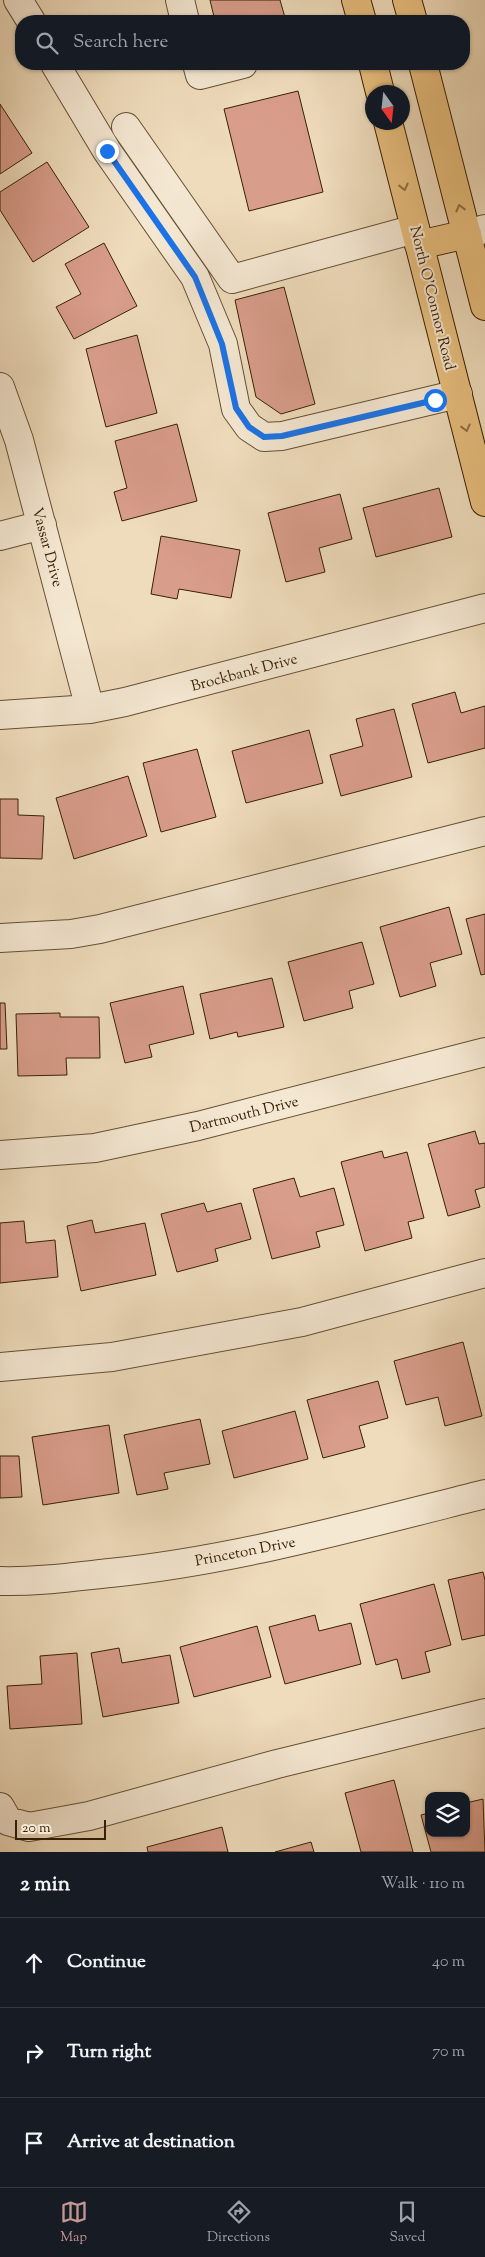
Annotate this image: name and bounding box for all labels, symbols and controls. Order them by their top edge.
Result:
search box [15,15,470,70]
icon: search [33,29,61,57]
text: Search here [73,29,168,56]
north arrow [365,85,410,130]
route end [96,140,119,163]
one-way arrow [398,182,409,191]
one-way arrow [455,203,466,212]
street label: North O'Connor Road [403,224,460,373]
route start [424,389,447,412]
one-way arrow [460,423,471,432]
street label: Vassar Drive [26,505,67,589]
street label: Brockbank Drive [189,649,300,698]
street label: Dartmouth Drive [188,1092,301,1139]
street label: Princeton Drive [193,1532,297,1573]
map controls [425,1792,470,1837]
button: layers [425,1792,470,1837]
scale bar [15,1817,106,1840]
text: 20 m [22,1819,51,1839]
text: 2 min [20,1870,70,1900]
text: Walk · 110 m [381,1873,465,1896]
icon: ahead [20,1949,48,1977]
text: Continue [67,1949,146,1976]
text: 40 m [432,1951,465,1974]
icon: right [20,2039,48,2067]
text: Turn right [67,2039,151,2066]
text: 70 m [432,2041,465,2064]
icon: arrive [20,2129,48,2157]
text: Arrive at destination [67,2129,235,2156]
tab: Map [60,2198,88,2248]
tab: Directions [207,2198,270,2248]
tab: Saved [389,2198,425,2248]

